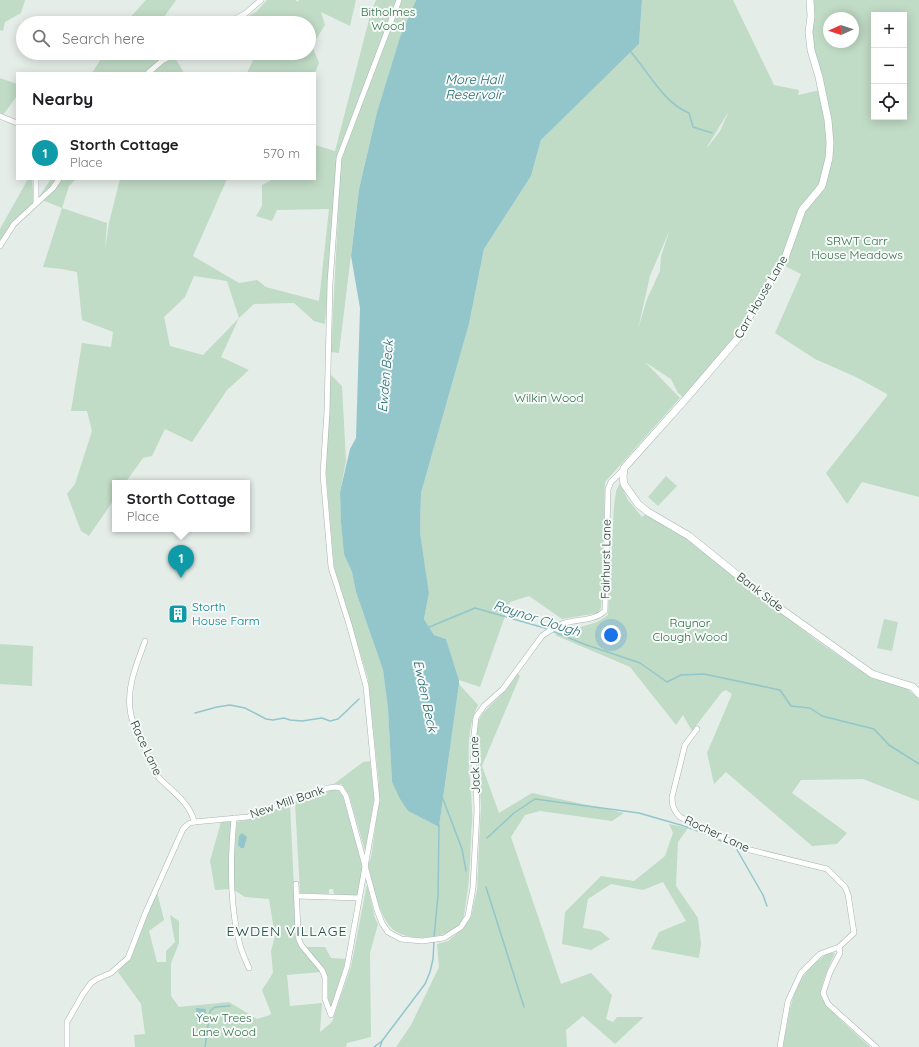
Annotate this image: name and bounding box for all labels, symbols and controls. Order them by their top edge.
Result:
park label: Bitholmes Wood [361,4,416,33]
north arrow [823,12,859,48]
map controls [871,12,907,120]
button: + [871,12,907,48]
search box [16,16,316,60]
icon: search [30,27,52,49]
text: Search here [62,29,145,48]
button: − [871,48,907,84]
water label: More Hall Reservoir [445,71,505,102]
button: locate [871,84,907,120]
text: Nearby [32,88,93,109]
text: Storth Cottage [70,135,179,154]
text: 1 [42,145,48,161]
text: 570 m [263,145,300,161]
text: Place [70,154,103,170]
park label: SRWT Carr House Meadows [811,233,903,262]
street label: Carr House Lane [731,252,791,341]
water label: Ewden Beck [374,338,396,413]
park label: Wilkin Wood [514,390,584,405]
popup [112,480,250,532]
text: Storth Cottage [127,489,235,508]
text: Place [127,508,159,524]
street label: Fairhurst Lane [597,519,614,599]
pin: 1 [168,545,194,578]
street label: Bank Side [734,569,787,615]
water label: Raynor Clough [492,596,583,640]
place label: Storth House Farm [192,599,260,628]
building icon: Storth House Farm [167,603,189,625]
park label: Raynor Clough Wood [652,615,728,644]
your location [601,625,621,645]
water label: Ewden Beck [411,659,442,734]
street label: Race Lane [127,718,166,778]
street label: Jack Lane [466,736,483,794]
street label: New Mill Bank [248,782,326,821]
street label: Rocher Lane [682,812,752,855]
district label: EWDEN VILLAGE [227,922,347,940]
park label: Yew Trees Lane Wood [192,1010,256,1039]

